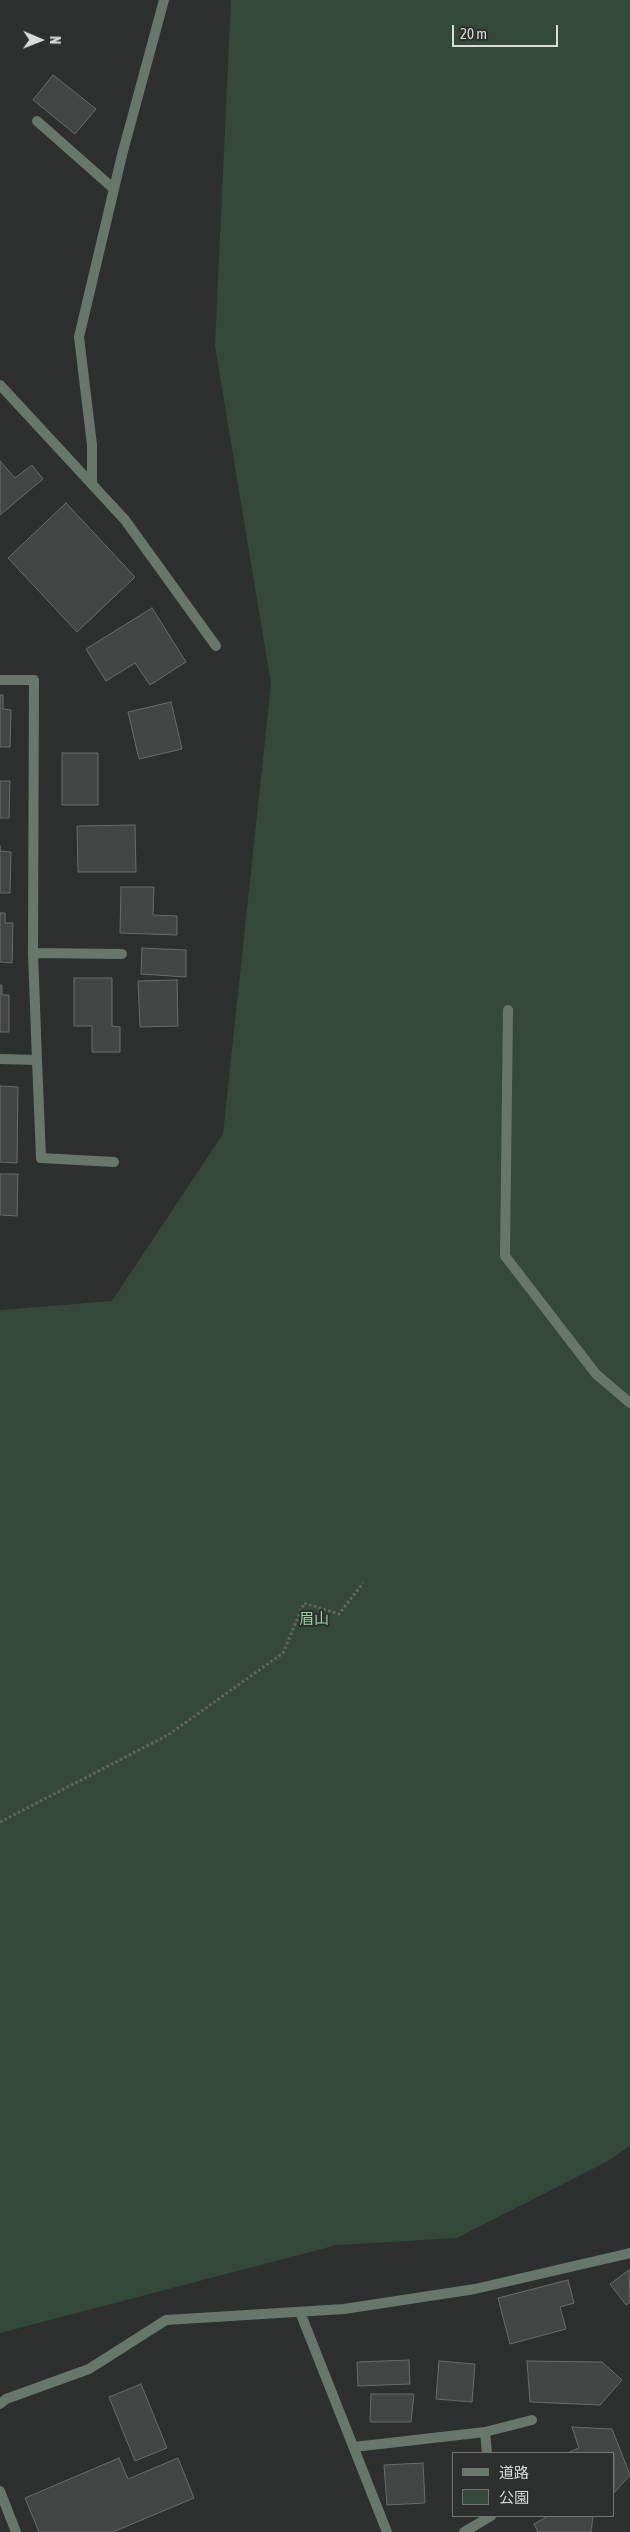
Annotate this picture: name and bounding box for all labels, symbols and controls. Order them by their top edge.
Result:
north arrow [15,15,65,65]
scale bar [455,15,561,47]
text: 20 m [460,25,487,42]
text: N [47,36,63,45]
park label: 眉山 [299,1610,329,1628]
legend [452,2452,615,2517]
text: 道路 [499,2464,529,2481]
text: 公園 [499,2489,529,2506]

